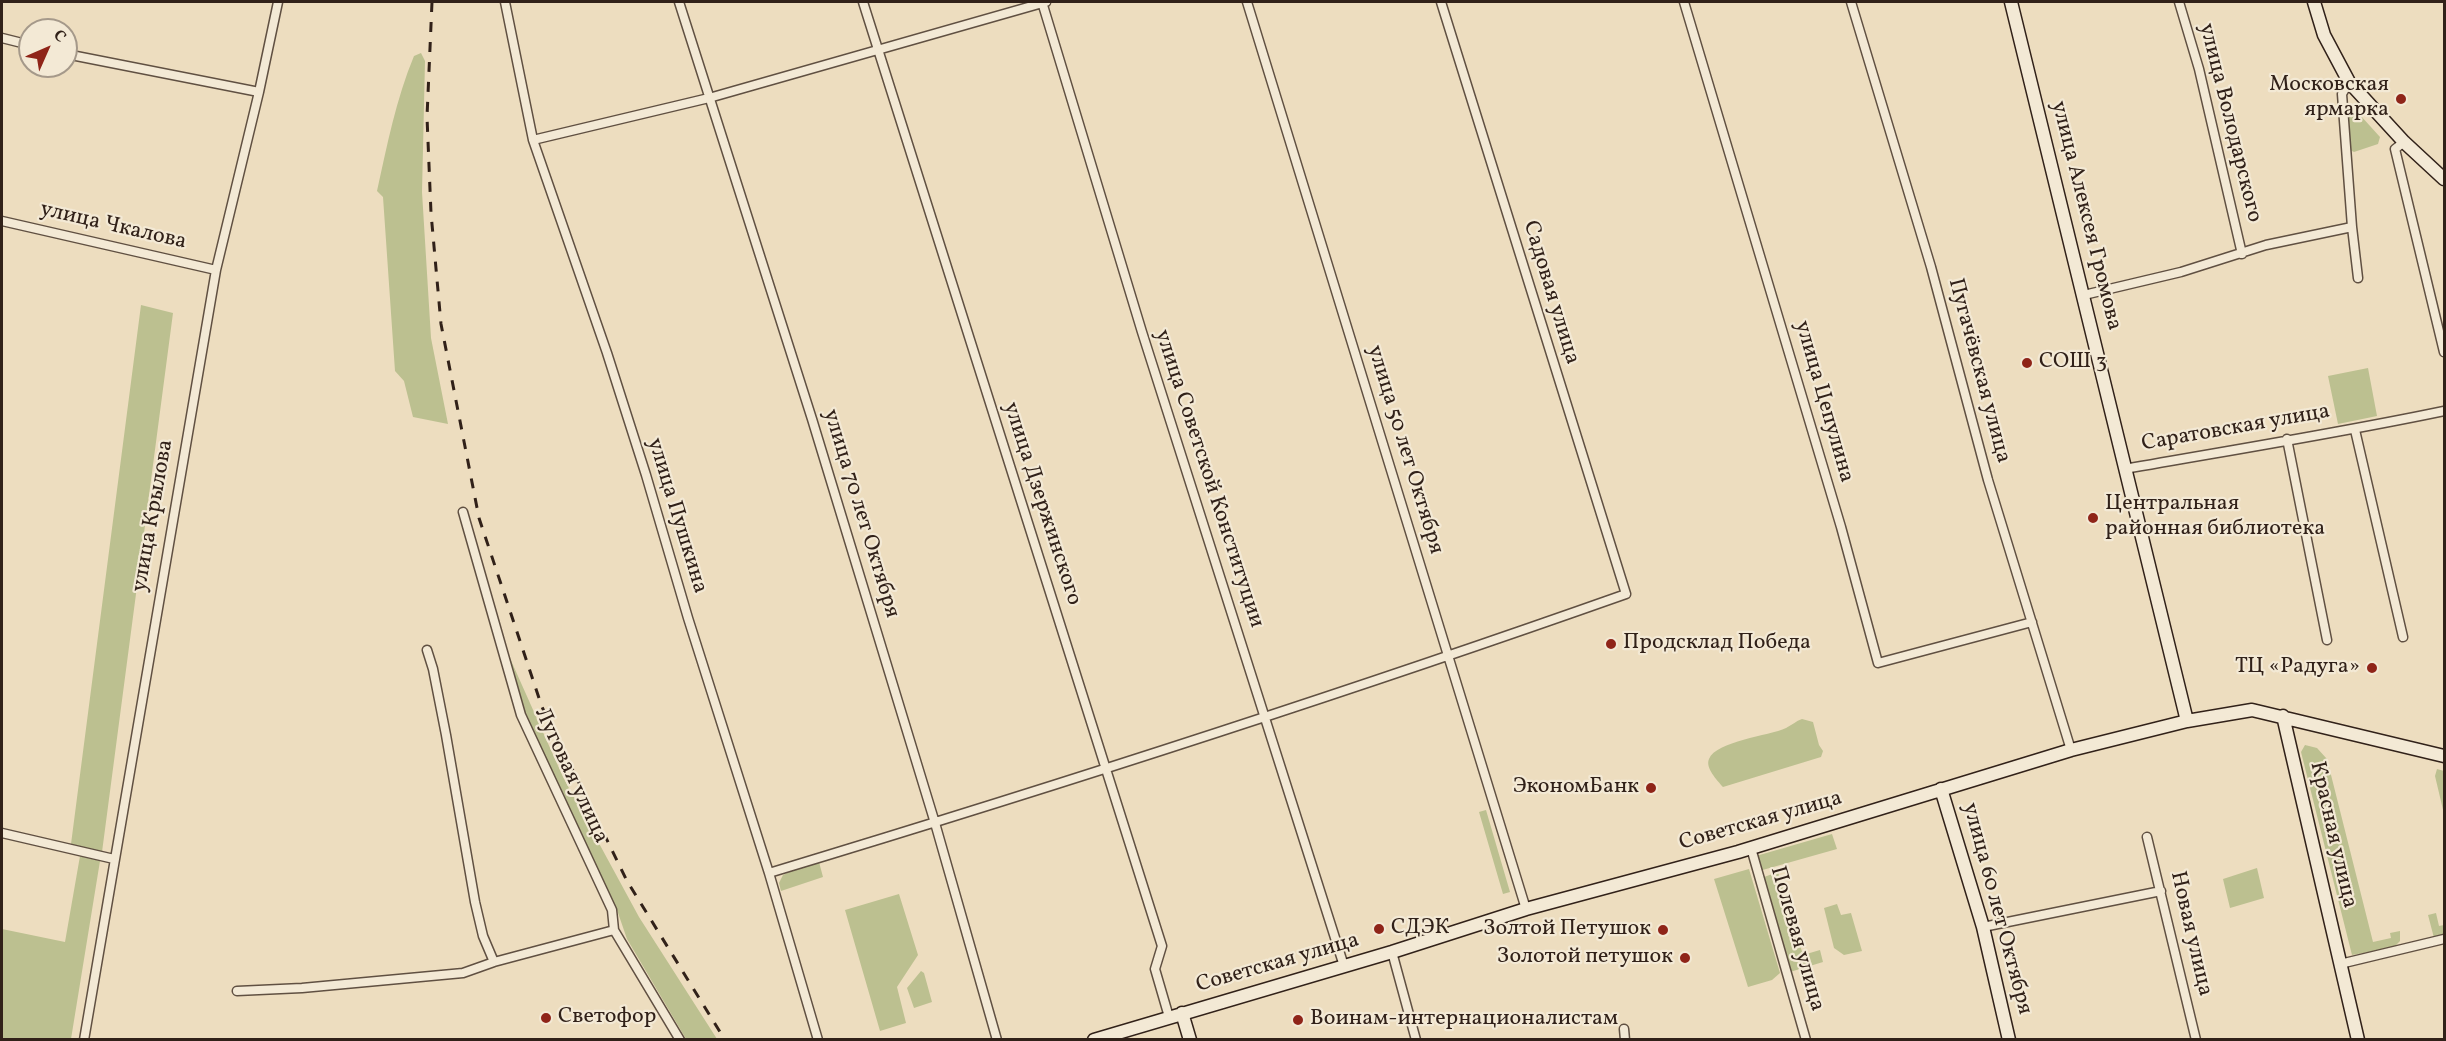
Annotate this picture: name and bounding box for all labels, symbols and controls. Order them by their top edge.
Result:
north arrow [18,18,78,78]
street label: улица Володарского [2191,21,2267,225]
text: С [48,25,71,48]
place label: Московская ярмарка [2269,73,2389,124]
marker: Московская ярмарка [2394,92,2408,106]
street label: улица Алексея Громова [2044,99,2126,333]
street label: улица Чкалова [37,197,189,257]
street label: Садовая улица [1516,218,1584,368]
street label: Пугачёвская улица [1941,276,2015,466]
street label: улица Цепулина [1787,318,1859,486]
street label: улица Советской Конституции [1147,327,1269,631]
street label: улица 50 лет Октября [1360,342,1448,558]
place label: СОШ 3 [2039,350,2107,376]
marker: СОШ 3 [2020,356,2034,370]
street label: улица Дзержинского [996,399,1086,609]
street label: Саратовская улица [2140,399,2332,459]
street label: улица 70 лет Октября [816,407,904,621]
street label: улица Пушкина [640,435,712,597]
street label: улица Крылова [128,438,180,594]
place label: Центральная районная библиотека [2105,492,2325,544]
marker: Центральная районная библиотека [2086,511,2100,525]
place label: Продсклад Победа [1623,631,1811,657]
marker: Продсклад Победа [1604,637,1618,651]
place label: ТЦ «Радуга» [2235,655,2360,681]
marker: ТЦ «Радуга» [2365,661,2379,675]
street label: Луговая улица [527,704,613,848]
street label: Красная улица [2302,759,2362,911]
place label: ЭкономБанк [1513,775,1639,801]
marker: ЭкономБанк [1644,781,1658,795]
street label: Советская улица [1677,786,1845,858]
street label: улица 60 лет Октября [1955,800,2037,1018]
street label: Полевая улица [1763,863,1829,1015]
street label: Новая улица [2163,869,2217,999]
place label: СДЭК [1391,916,1449,942]
place label: Золтой Петушок [1483,917,1651,943]
marker: СДЭК [1372,922,1386,936]
marker: Золтой Петушок [1656,923,1670,937]
street label: Советская улица [1194,928,1362,1000]
place label: Золотой петушок [1497,945,1673,971]
marker: Золотой петушок [1678,951,1692,965]
place label: Светофор [558,1005,656,1031]
place label: Воинам-интернационалистам [1310,1007,1618,1033]
marker: Светофор [539,1011,553,1025]
marker: Воинам-интернационалистам [1291,1013,1305,1027]

